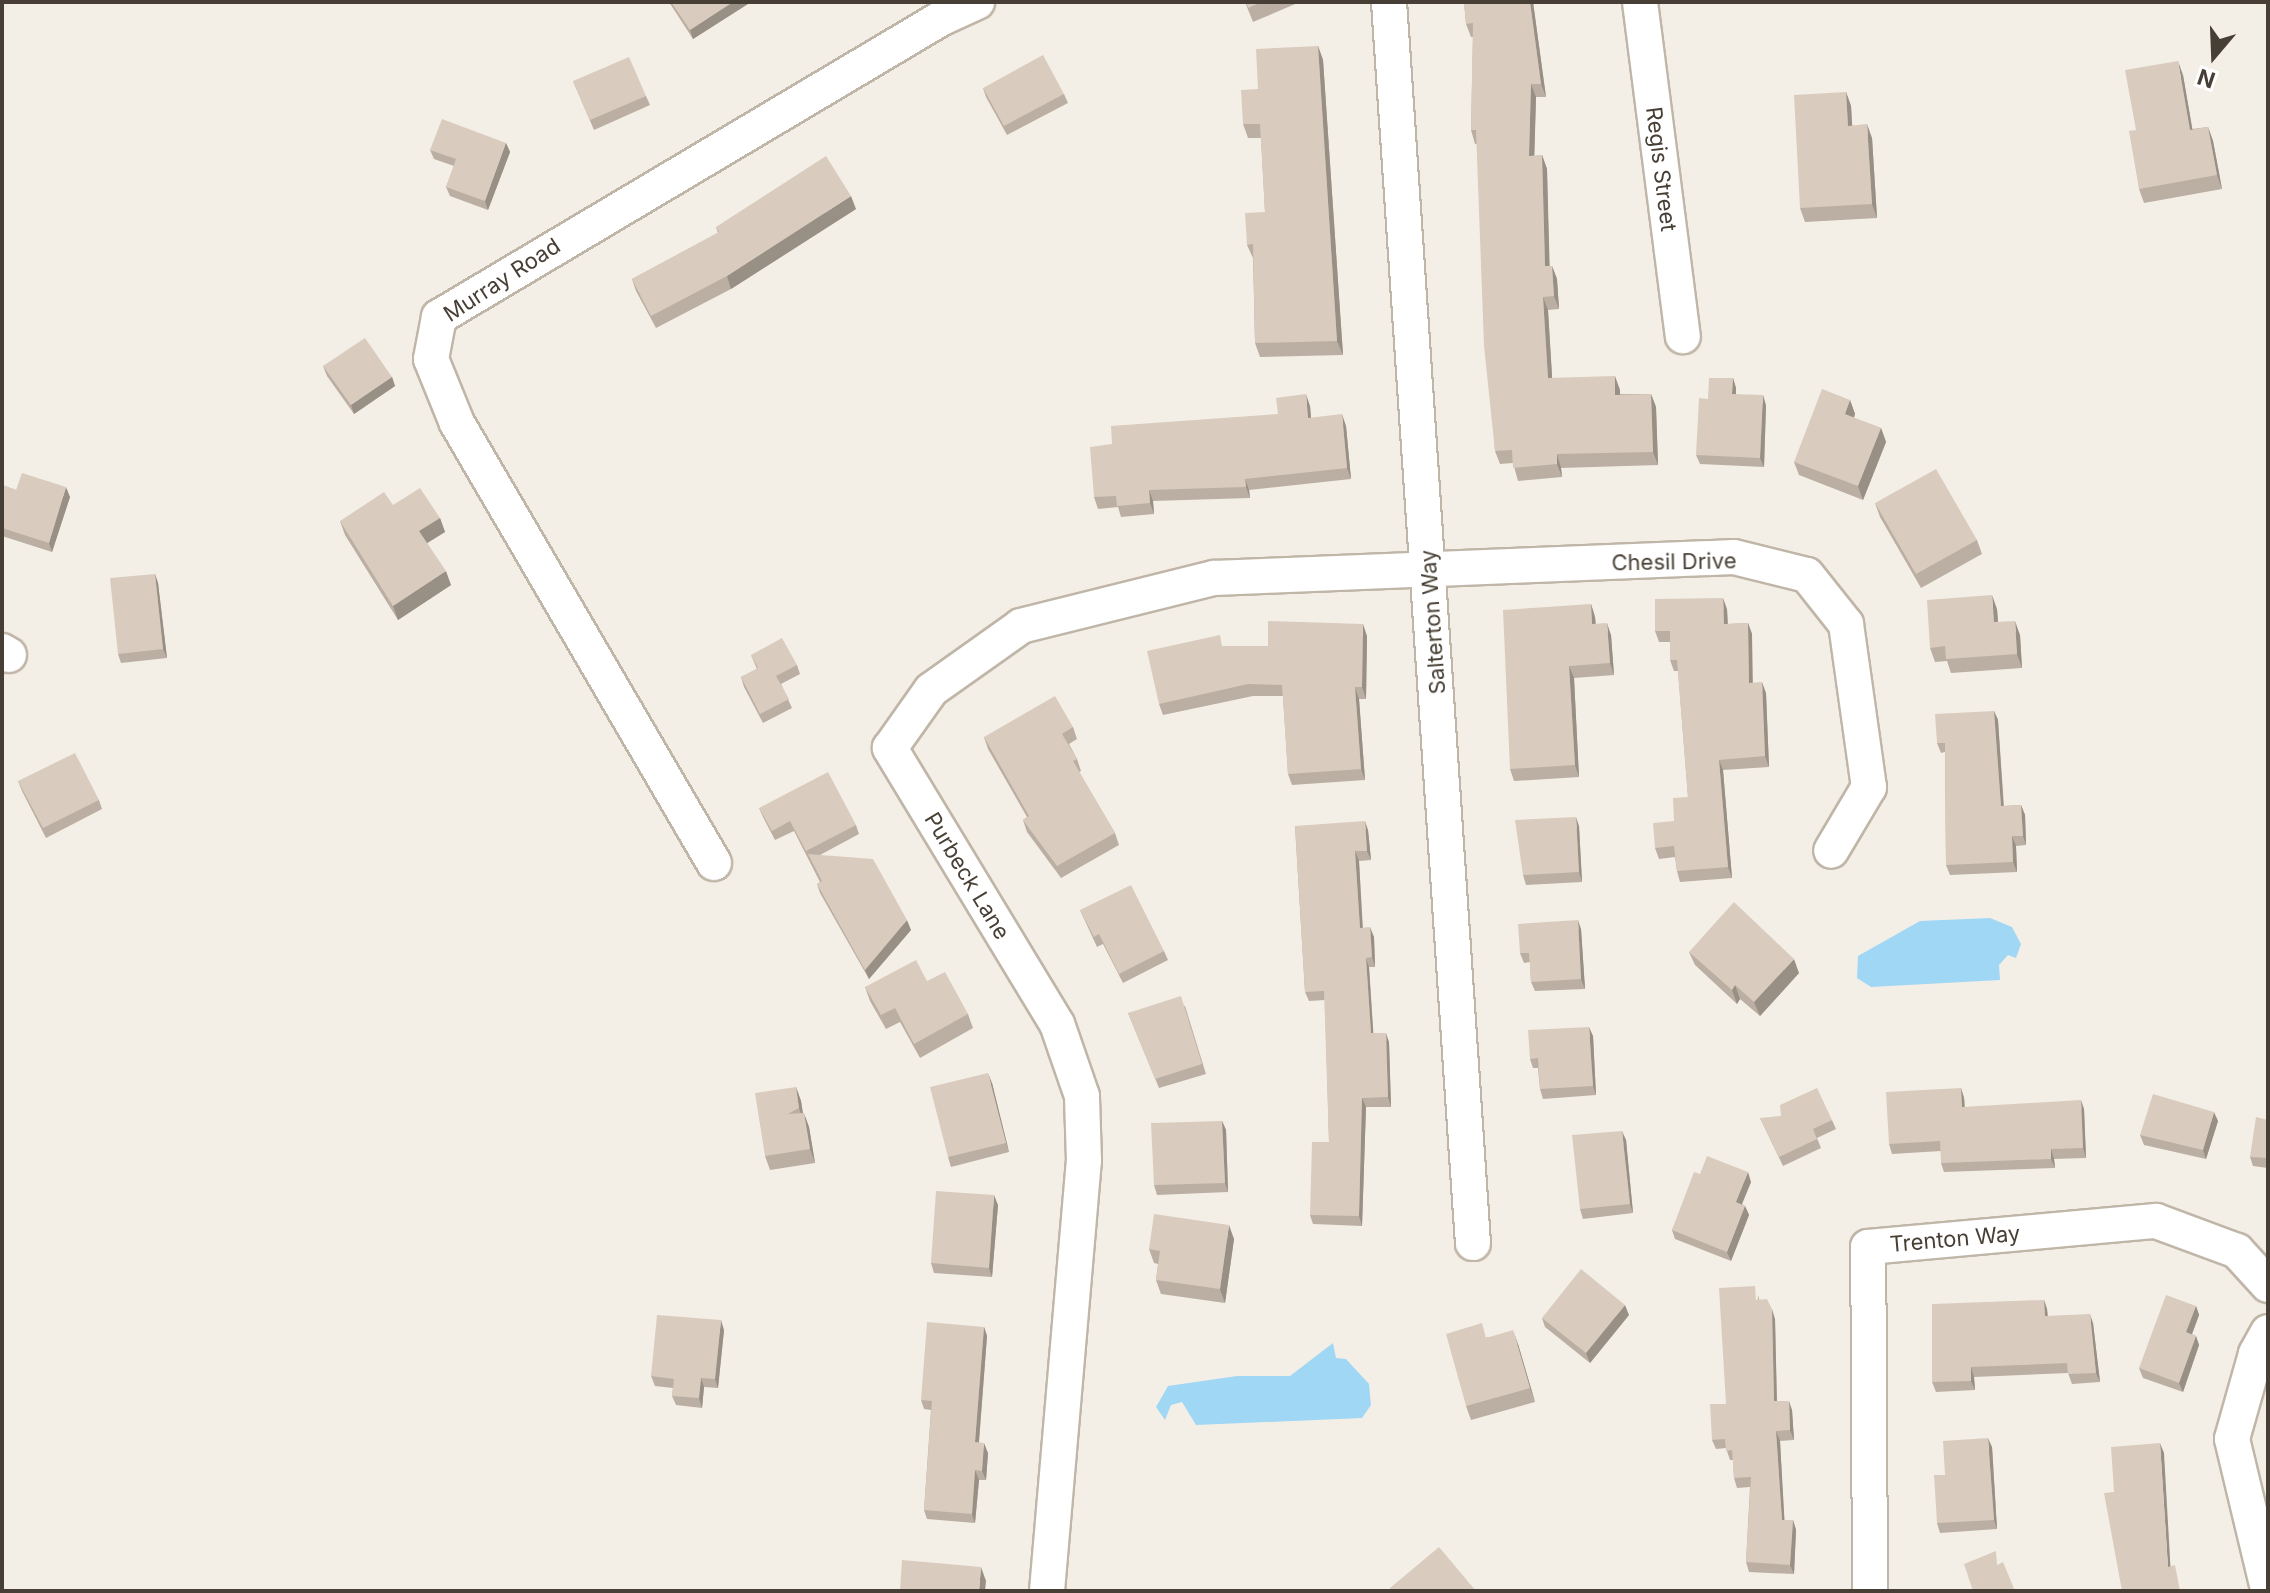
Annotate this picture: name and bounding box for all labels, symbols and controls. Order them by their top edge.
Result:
north arrow [2174,16,2254,96]
text: N [2194,64,2218,94]
street label: Regis Street [1640,105,1682,233]
street label: Murray Road [439,233,565,327]
street label: Chesil Drive [1611,548,1737,576]
street label: Salterton Way [1415,549,1451,695]
street label: Purbeck Lane [919,808,1015,944]
street label: Trenton Way [1889,1220,2021,1258]

